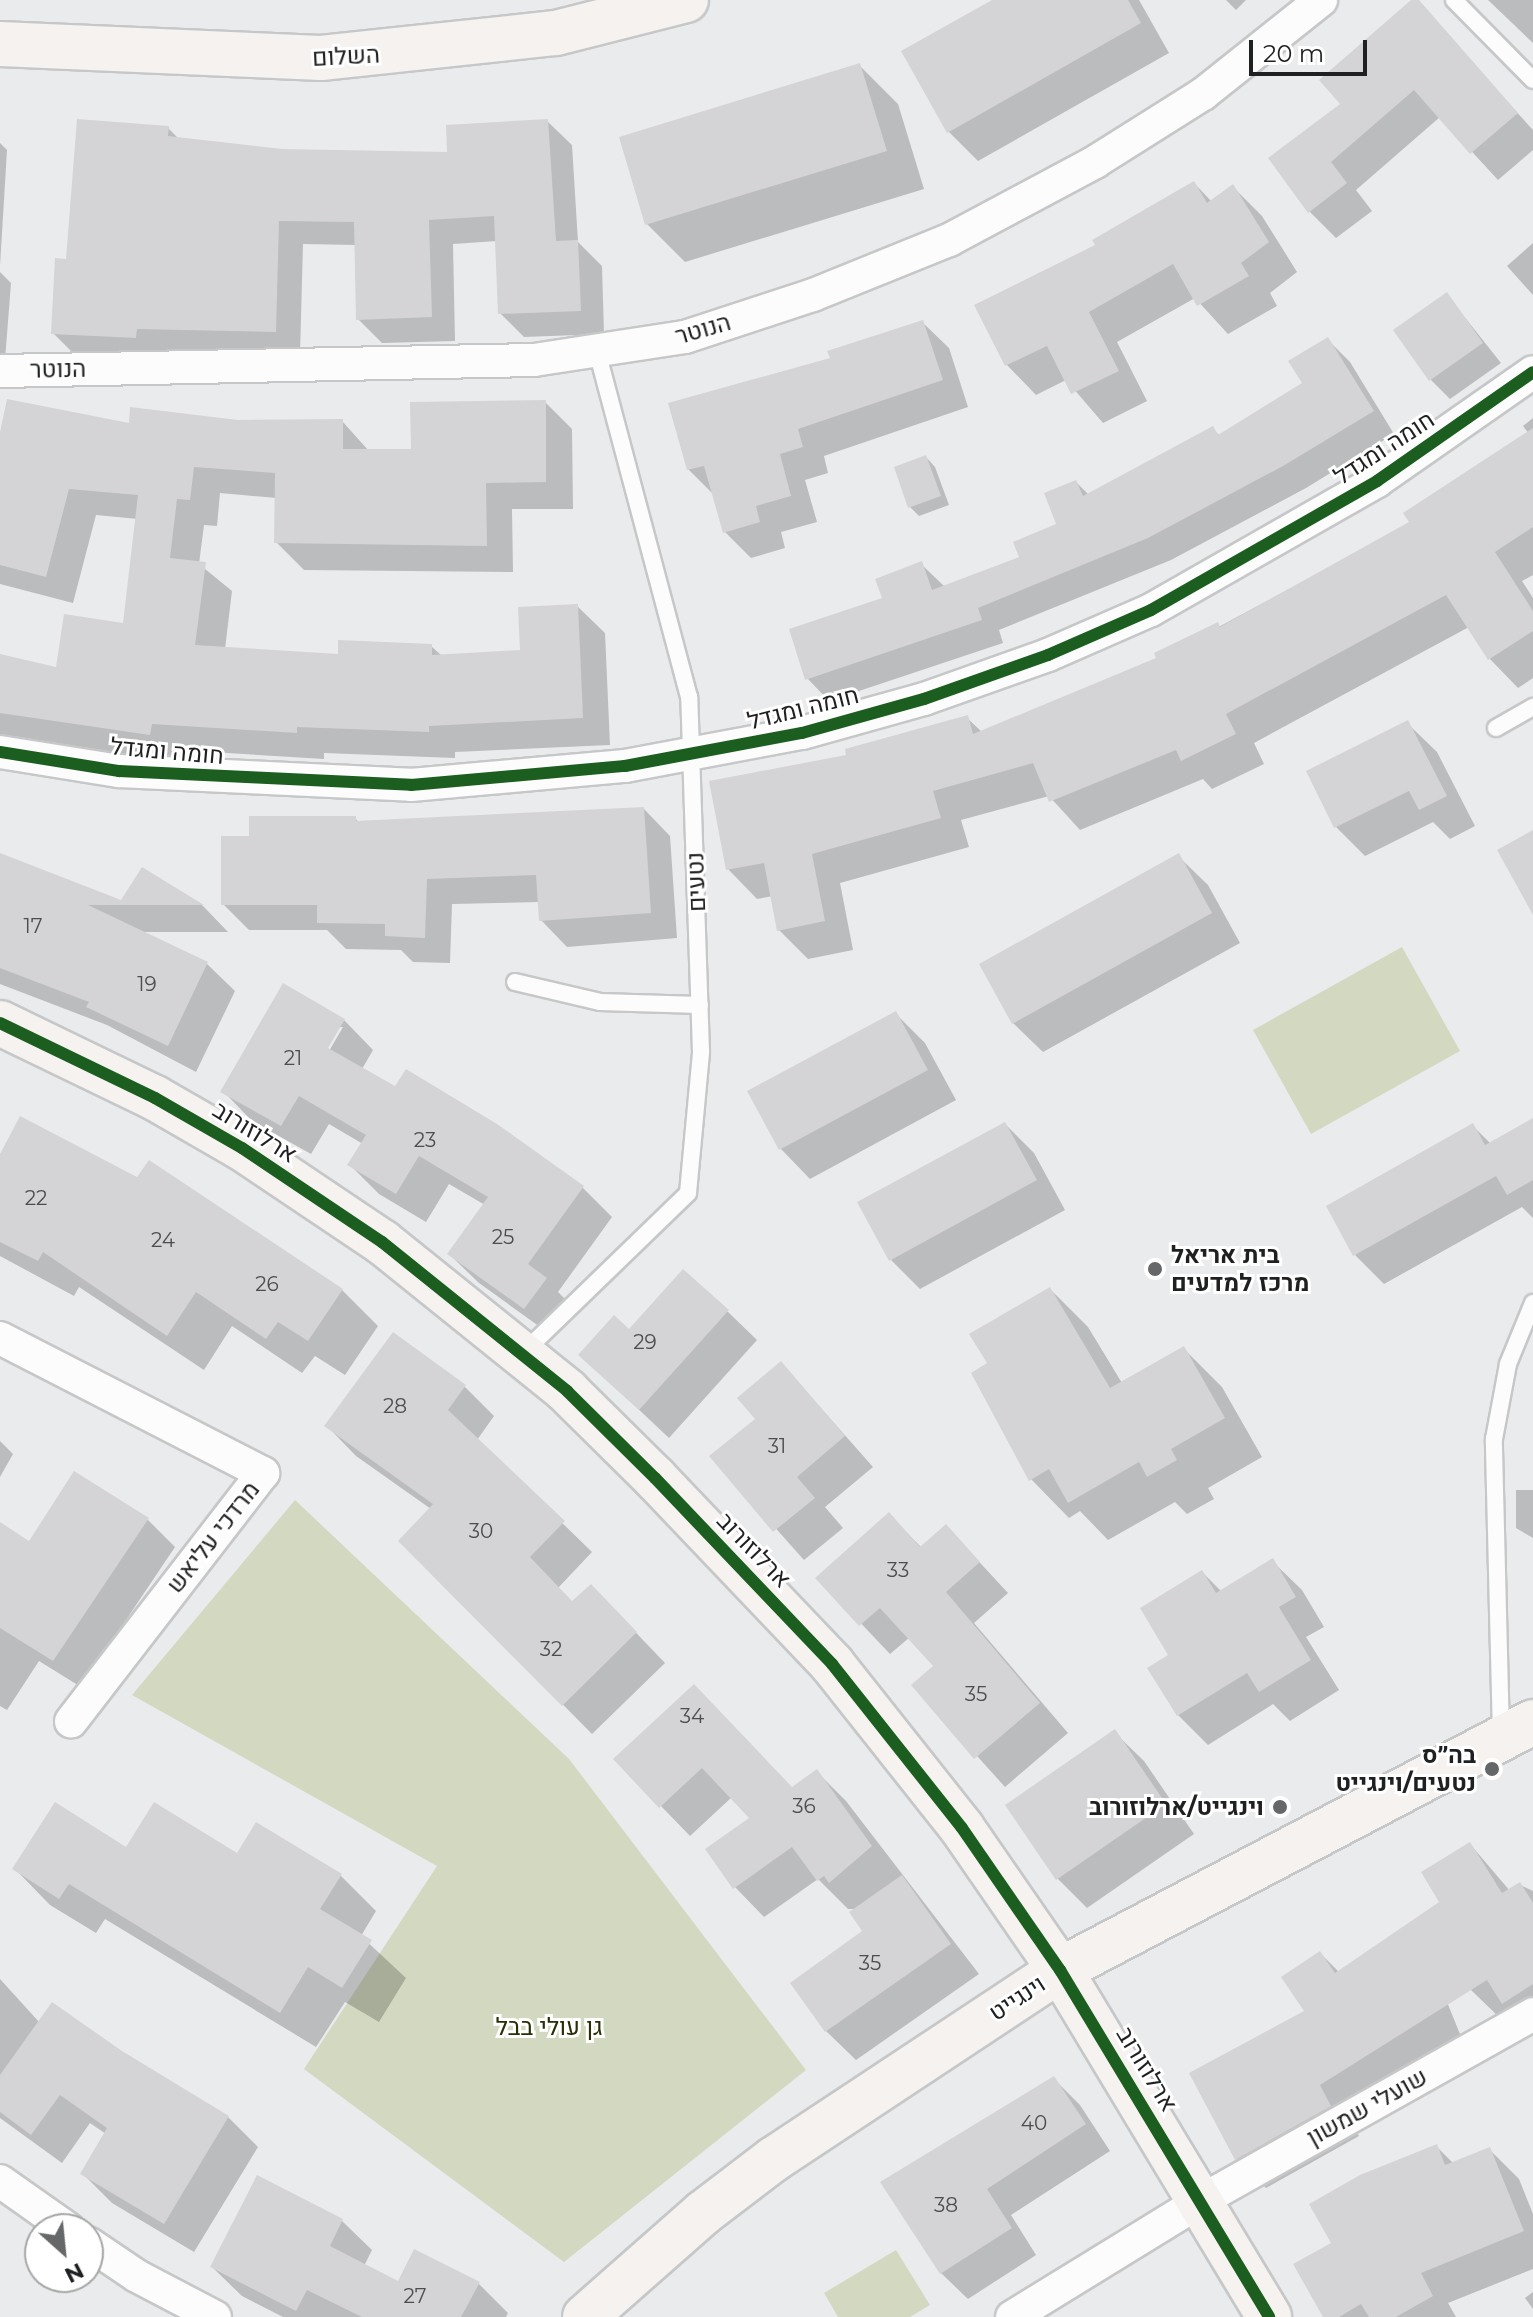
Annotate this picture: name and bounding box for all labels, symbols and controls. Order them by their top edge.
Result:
scale bar [1253,24,1371,74]
text: 20 m [1263,39,1324,68]
street label: השלום [311,40,381,72]
street label: הנוטר [672,307,734,351]
street label: הנוטר [30,354,86,384]
street label: חומה ומגדל [1328,405,1440,491]
street label: חומה ומגדל [744,680,862,736]
street label: חומה ומגדל [109,732,225,770]
street label: נטעים [681,852,711,912]
house number: 17 [24,914,42,938]
house number: 19 [137,972,157,996]
house number: 21 [284,1046,302,1070]
street label: ארלוזורוב [208,1095,302,1169]
house number: 23 [414,1128,436,1152]
house number: 22 [25,1186,47,1210]
house number: 25 [492,1225,514,1249]
house number: 24 [151,1228,175,1252]
place label: בית אריאל מרכז למדעים [1171,1241,1309,1297]
marker: בית אריאל מרכז למדעים [1146,1260,1164,1278]
house number: 26 [255,1272,279,1296]
house number: 29 [633,1330,657,1354]
house number: 28 [383,1394,407,1418]
house number: 31 [768,1434,786,1458]
street label: מרדכי עליאש [160,1475,266,1599]
street label: ארלוזורוב [711,1506,797,1594]
house number: 30 [469,1519,493,1543]
house number: 33 [887,1558,909,1582]
house number: 32 [540,1637,562,1661]
house number: 35 [965,1682,987,1706]
house number: 34 [680,1704,704,1728]
place label: בה״ס נטעים/וינגייט [1336,1741,1476,1797]
marker: בה״ס נטעים/וינגייט [1483,1760,1501,1778]
place label: וינגייט/ארלוזורוב [1089,1793,1264,1821]
house number: 36 [792,1794,816,1818]
marker: וינגייט/ארלוזורוב [1271,1798,1289,1816]
house number: 35 [859,1951,881,1975]
street label: וינגייט [983,1969,1051,2027]
park label: גן עולי בבל [496,2013,602,2041]
street label: ארלוזורוב [1111,2021,1183,2117]
street label: שועלי שמשון [1302,2062,1432,2152]
house number: 40 [1021,2111,1047,2135]
house number: 38 [934,2193,958,2217]
north arrow [24,2213,104,2293]
text: N [60,2257,88,2289]
house number: 27 [403,2284,427,2308]

